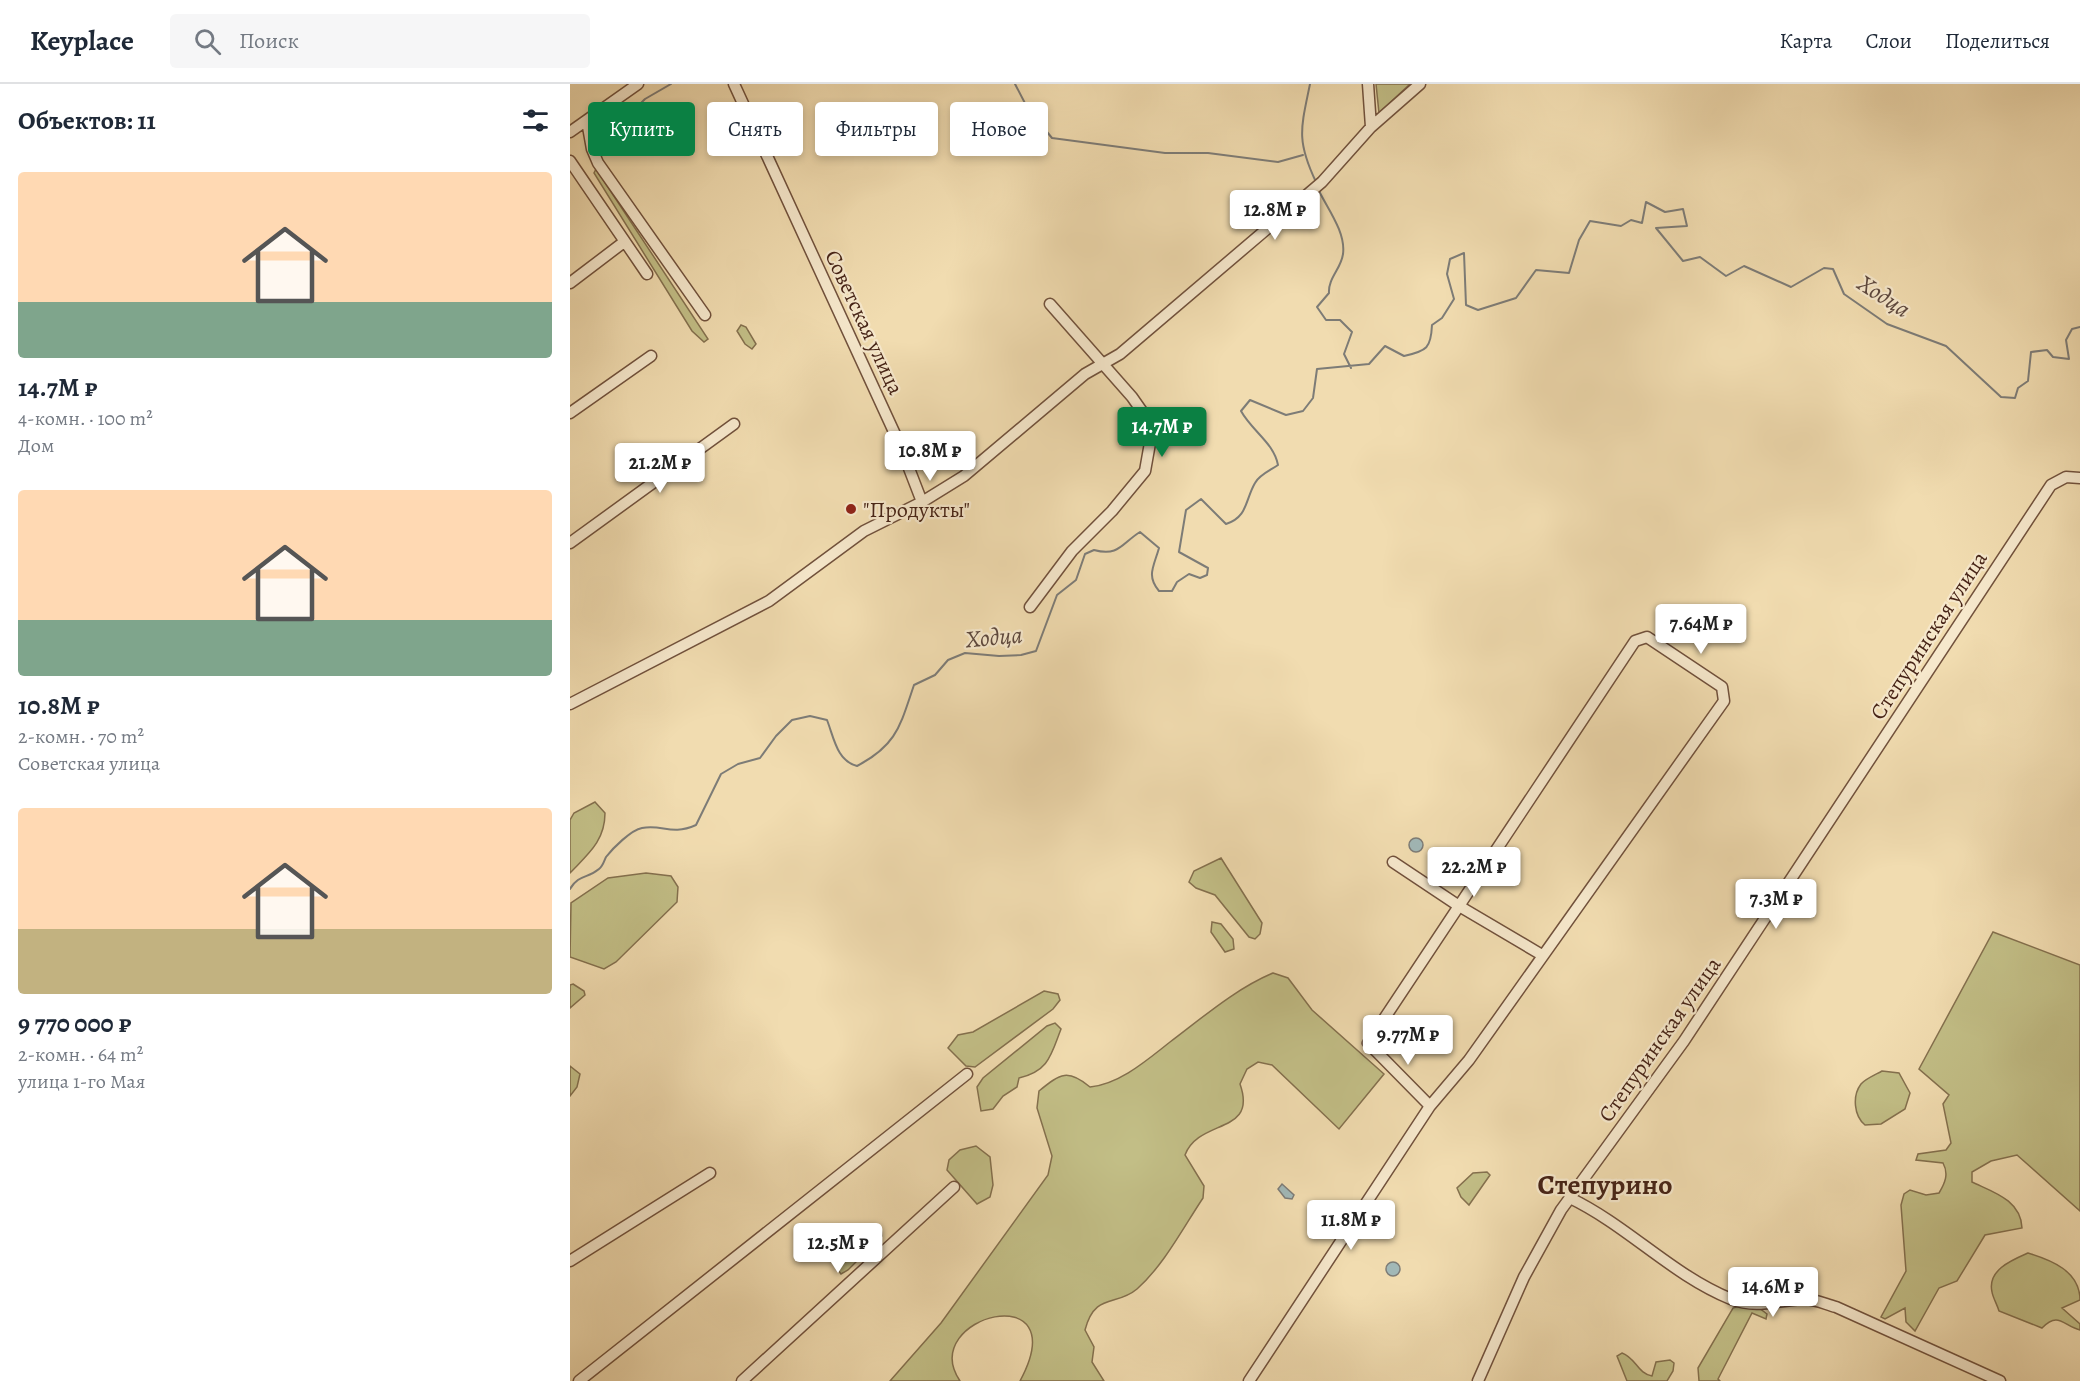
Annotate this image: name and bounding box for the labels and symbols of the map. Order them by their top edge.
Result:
pin: 12.8M ₽ [1220,190,1330,241]
street label: Советская улица [817,245,911,400]
water label: Ходца [1850,266,1917,325]
pin: 14.7M ₽ [1107,407,1217,458]
pin: 10.8M ₽ [875,431,985,482]
pin: 21.2M ₽ [605,443,715,494]
place label: "Продукты" [863,495,970,525]
marker: "Продукты" [844,502,858,516]
street label: Степуринская улица [1863,545,1995,726]
pin: 7.64M ₽ [1646,604,1756,655]
water label: Ходца [963,619,1024,656]
pin: 22.2M ₽ [1419,847,1529,898]
pin: 7.3M ₽ [1727,879,1825,930]
street label: Степуринская улица [1592,950,1729,1128]
pin: 9.77M ₽ [1353,1015,1463,1066]
district label: Степурино [1538,1166,1672,1204]
pin: 11.8M ₽ [1296,1200,1406,1251]
pin: 12.5M ₽ [783,1223,893,1274]
pin: 14.6M ₽ [1718,1267,1828,1318]

